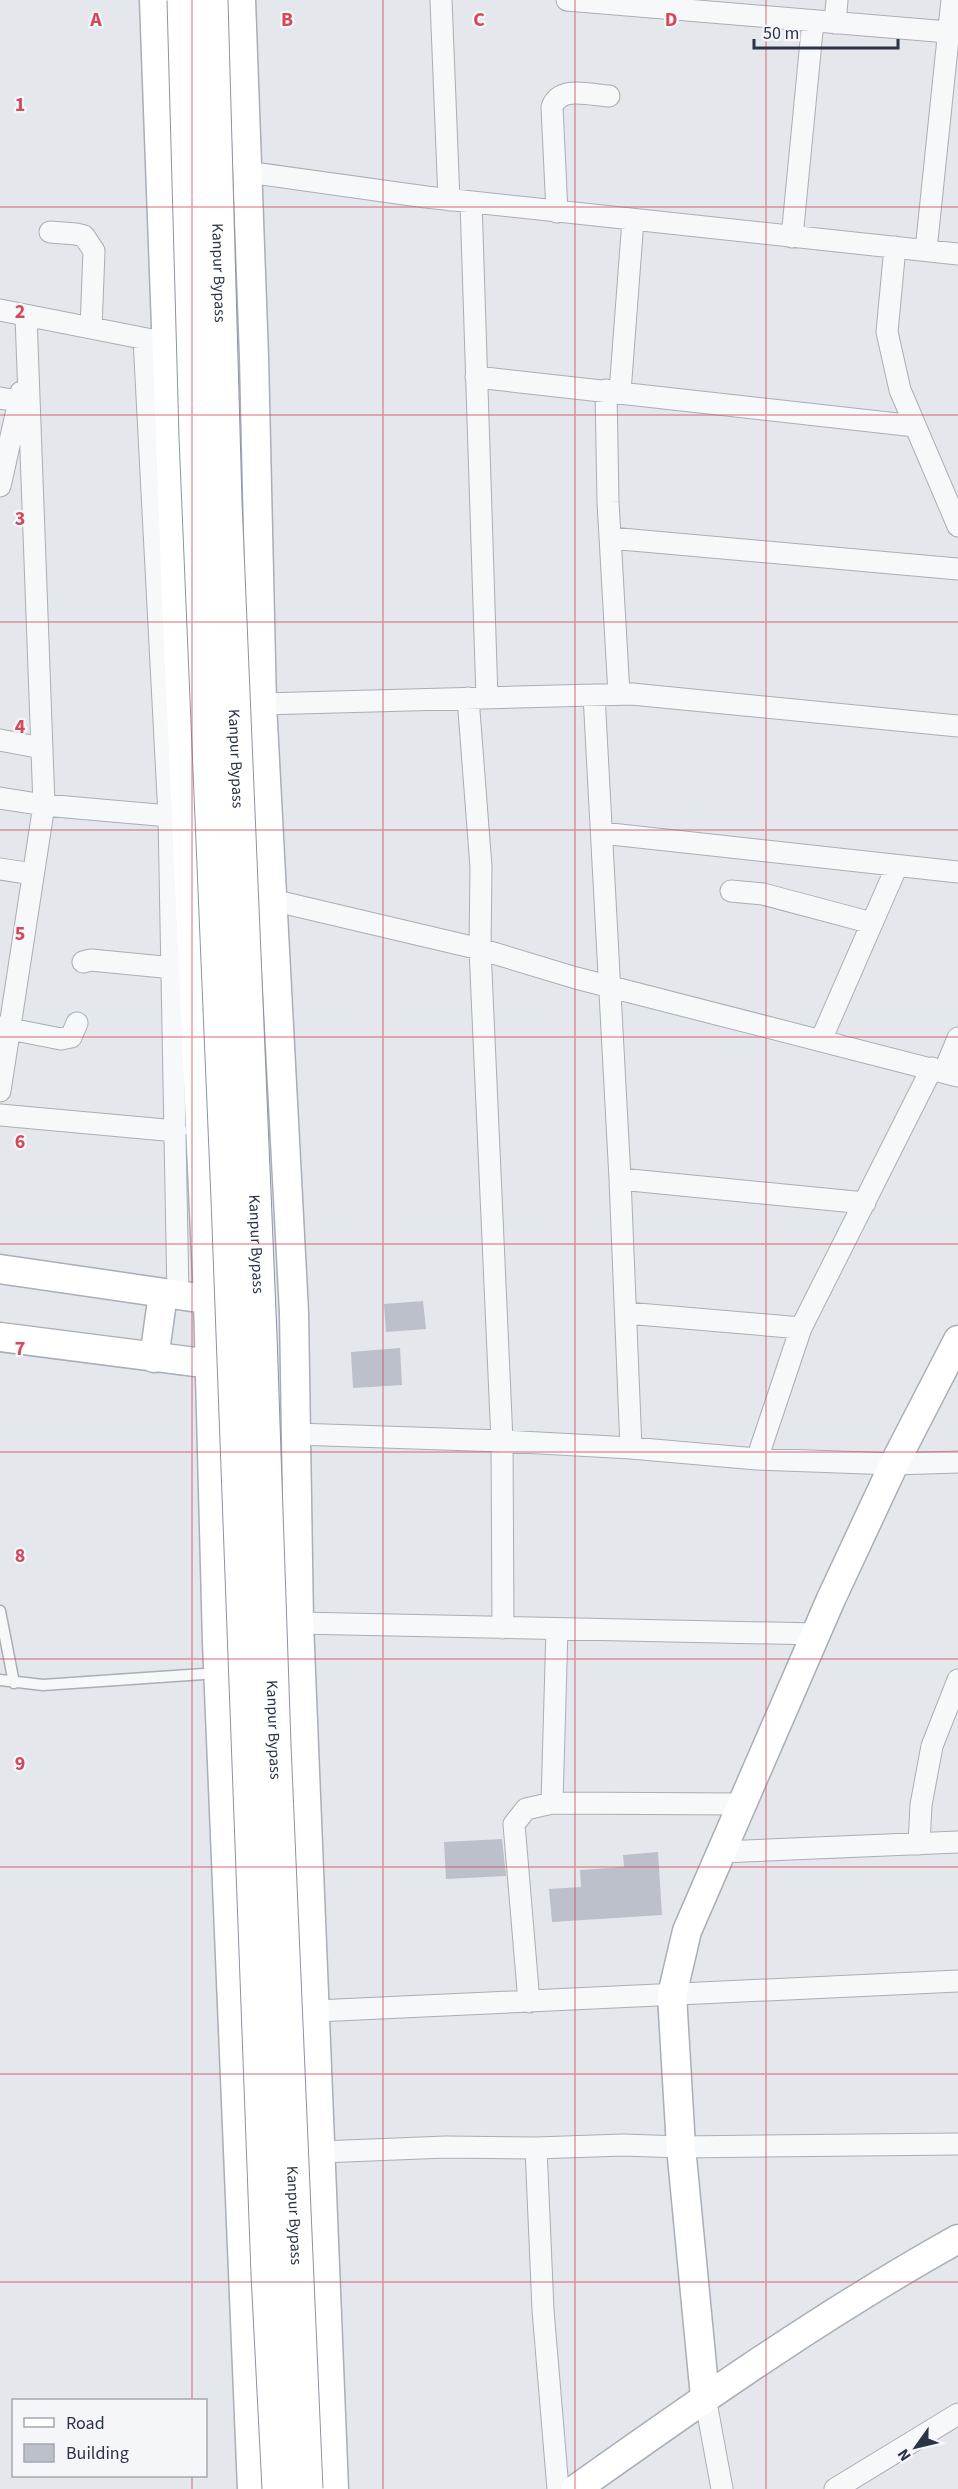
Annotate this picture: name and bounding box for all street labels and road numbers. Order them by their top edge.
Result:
street label: Kanpur Bypass [206,223,231,323]
street label: Kanpur Bypass [223,708,249,809]
street label: Kanpur Bypass [243,1194,269,1295]
street label: Kanpur Bypass [261,1680,286,1780]
street label: Kanpur Bypass [281,2165,307,2266]

